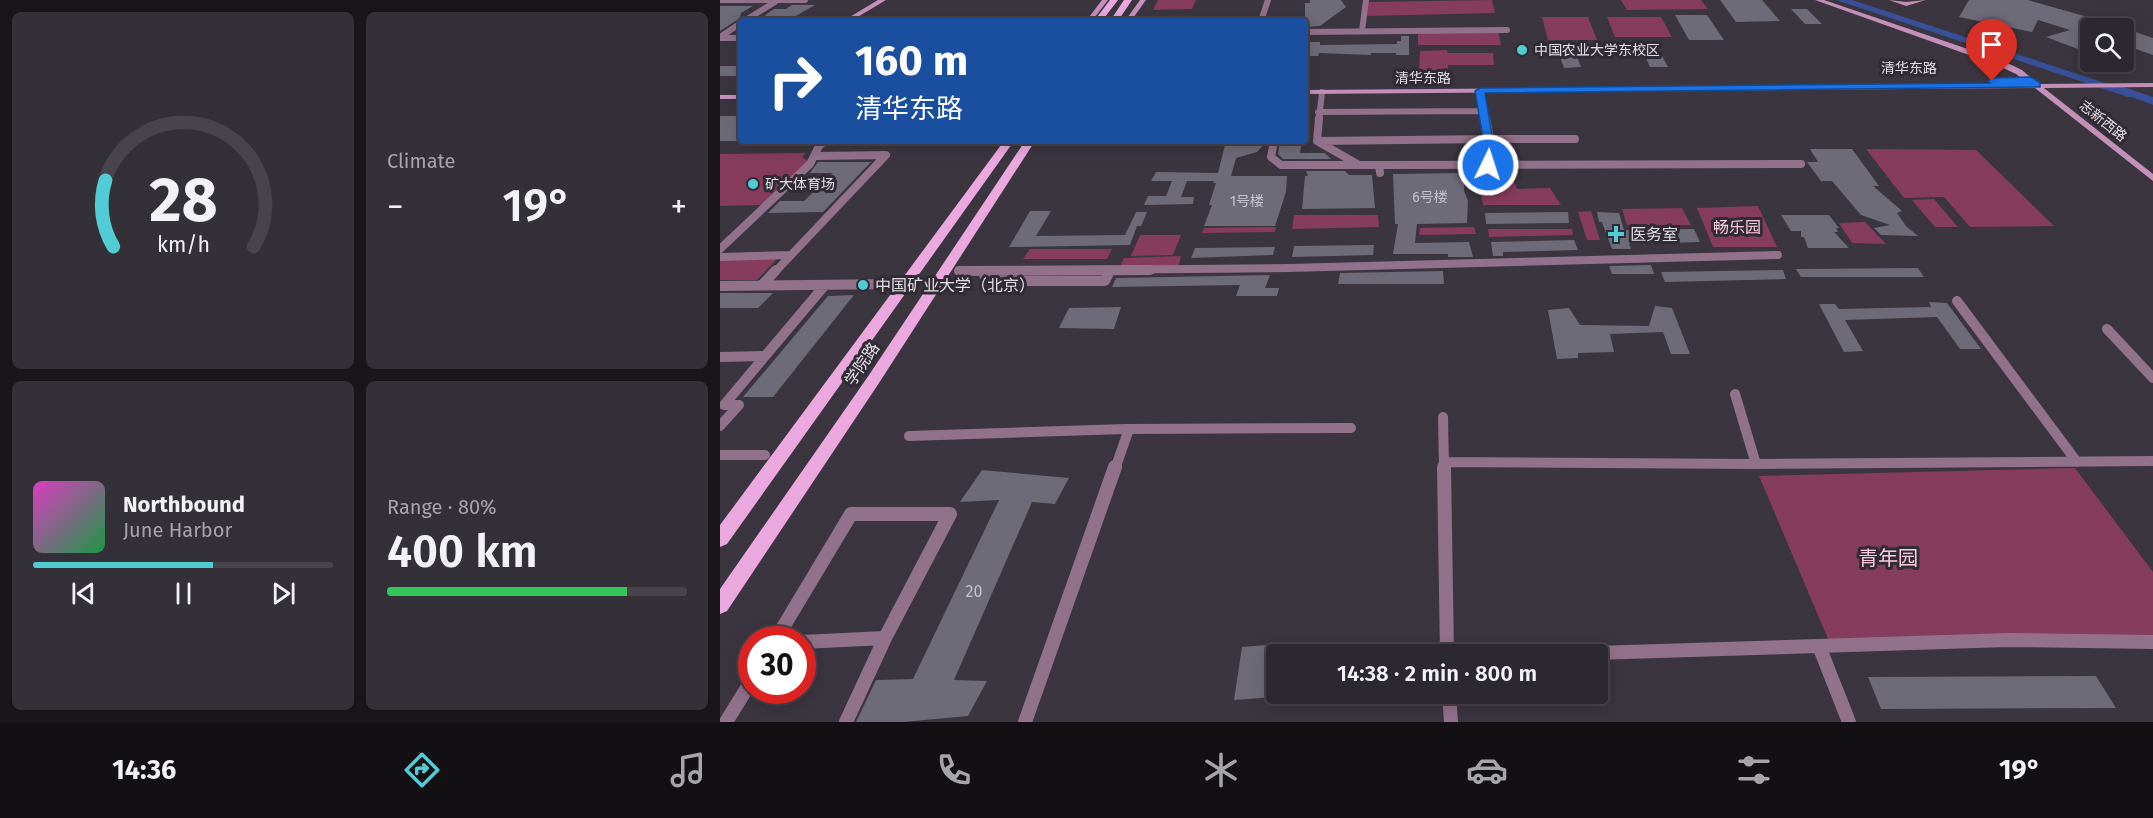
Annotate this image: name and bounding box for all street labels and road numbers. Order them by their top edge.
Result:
street label: 清华东路 [1881,60,1937,77]
street label: 清华东路 [1395,70,1451,87]
street label: 志新西路 [2076,97,2130,145]
street label: 学院路 [841,339,883,389]

